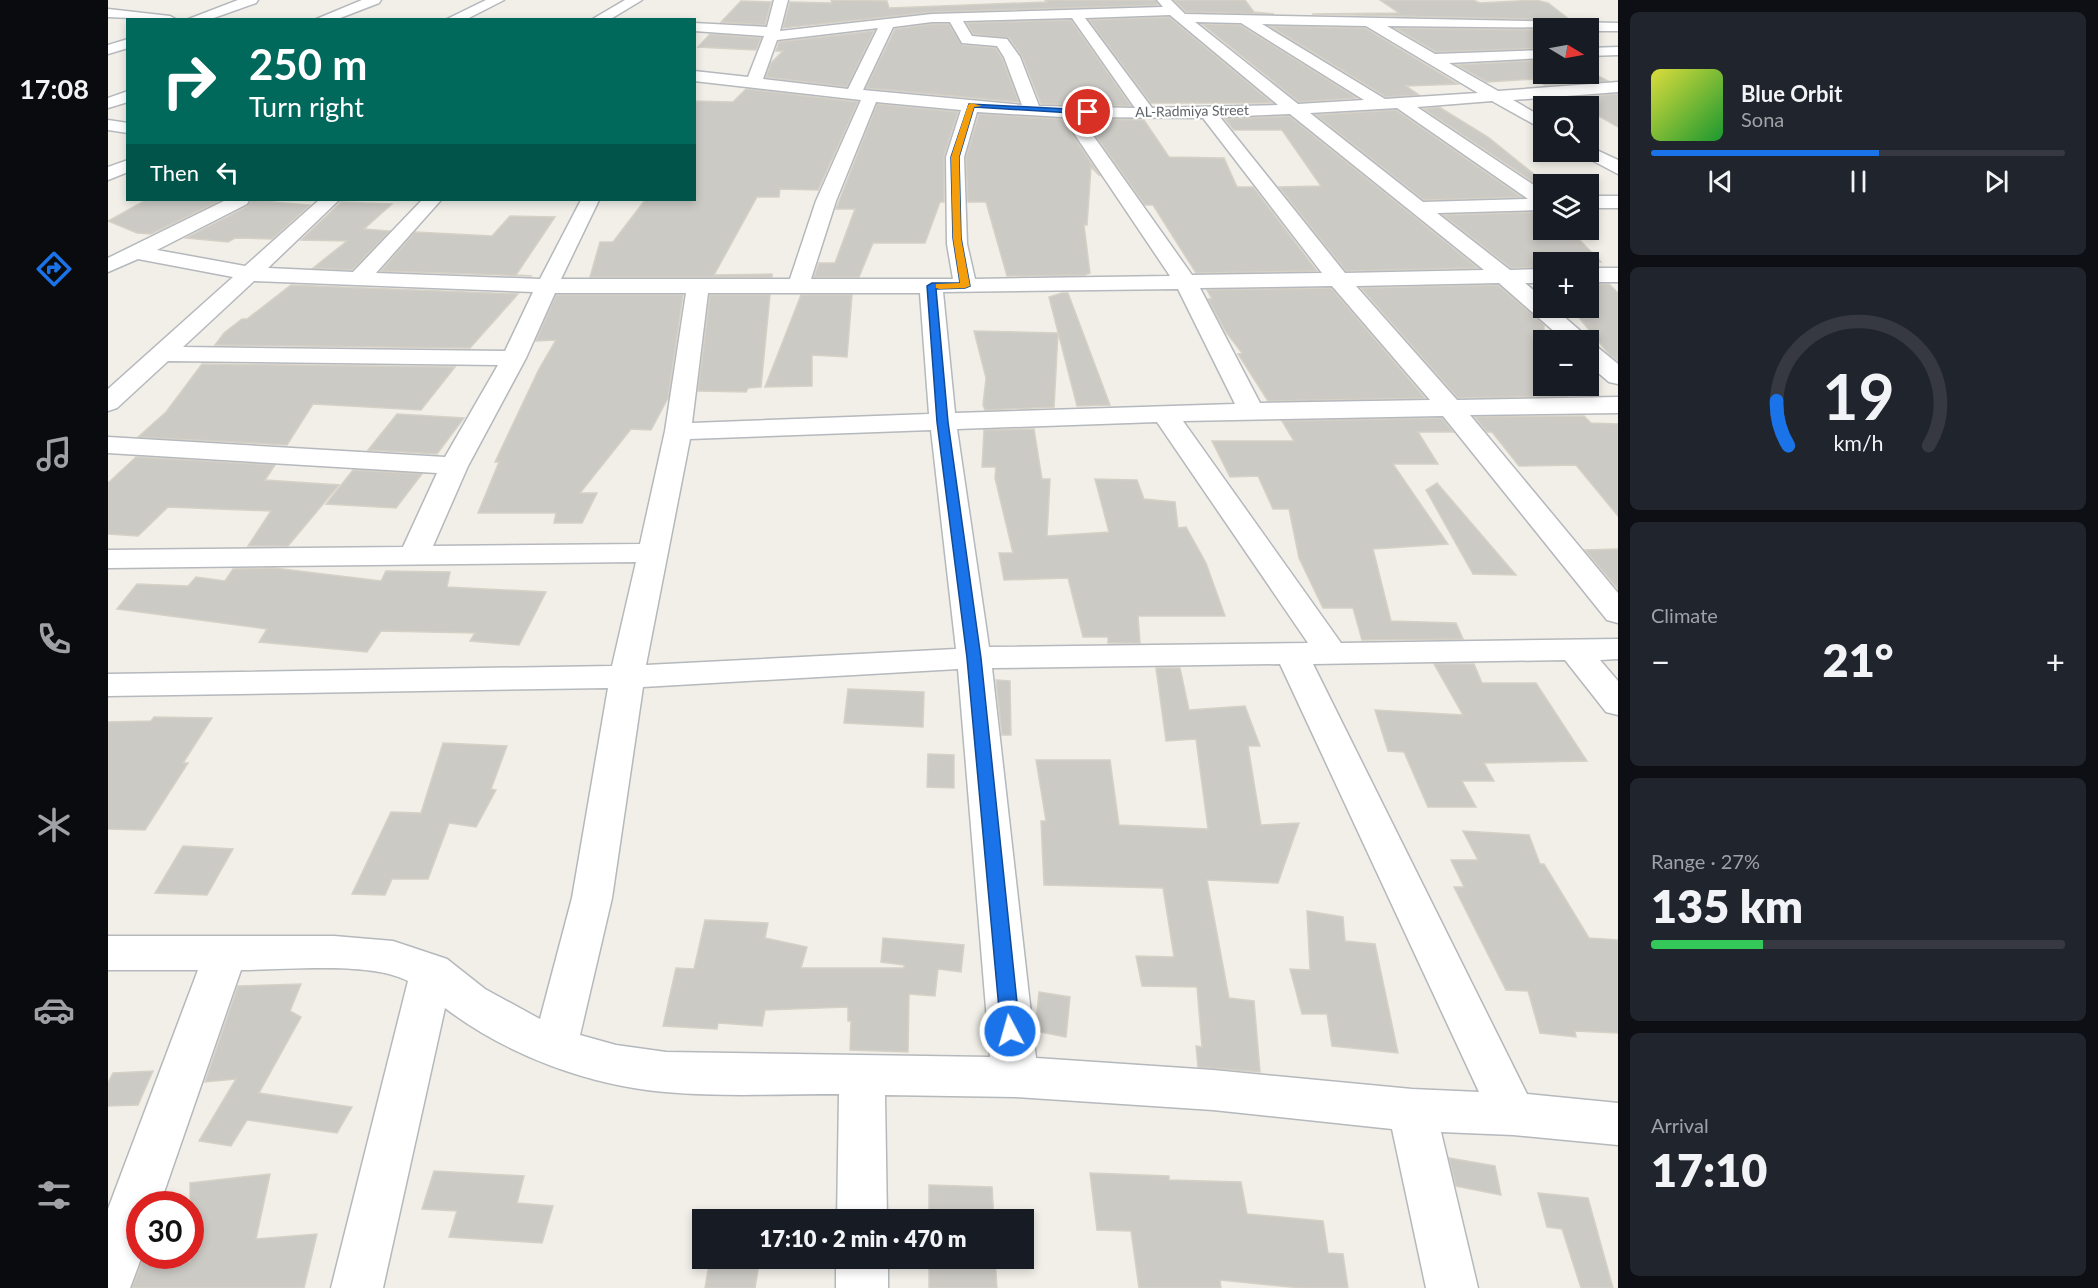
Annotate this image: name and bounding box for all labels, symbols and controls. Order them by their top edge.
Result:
north arrow [1533,18,1599,84]
map controls [1533,18,1599,396]
text: 250 m [249,39,367,89]
icon: right [150,42,228,120]
text: 17:08 [19,72,89,105]
text: Blue Orbit [1741,80,1842,107]
pin [1062,86,1113,137]
text: Turn right [249,90,364,123]
icon: arrive [1071,95,1104,128]
button: search [1533,96,1599,162]
street label: AL-Radmiya Street [1135,101,1249,120]
text: Sona [1741,107,1784,131]
icon: left [211,156,244,189]
text: Then [150,159,199,186]
icon: previous [1704,165,1737,198]
icon: pause [1842,165,1875,198]
icon: next [1980,165,2013,198]
button: layers [1533,174,1599,240]
icon: directions [33,248,75,290]
button: + [1533,252,1599,318]
button: − [1533,330,1599,396]
text: 19 [1822,358,1894,433]
text: km/h [1833,430,1883,456]
icon: music [33,433,75,475]
text: Climate [1651,603,1718,627]
icon: phone [33,618,75,660]
text: 21° [1823,633,1893,687]
text: − [1651,641,1670,681]
text: + [2046,641,2065,681]
icon: climate [33,804,75,846]
text: Range · 27% [1651,849,1760,873]
text: 135 km [1651,879,1803,933]
icon: car [33,989,75,1031]
position arrow [978,999,1042,1063]
text: Arrival [1651,1113,1709,1137]
text: 17:10 [1651,1143,1767,1197]
icon: filters [33,1174,75,1216]
speed limit sign: 30 [126,1191,204,1269]
text: 17:10 · 2 min · 470 m [760,1225,966,1252]

